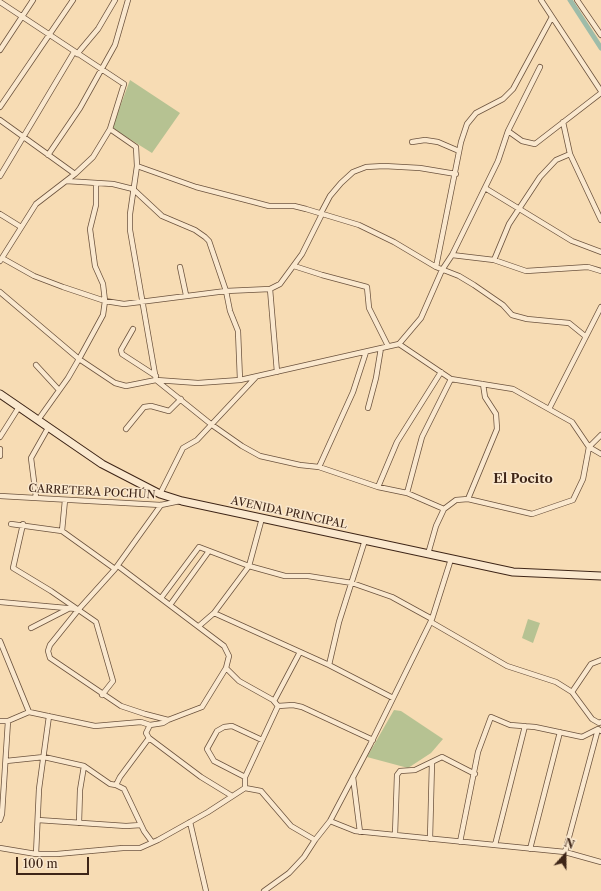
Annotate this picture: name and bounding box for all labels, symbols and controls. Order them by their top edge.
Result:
district label: El Pocito [493,471,553,487]
street label: CARRETERA POCHÚN [28,482,156,502]
street label: AVENIDA PRINCIPAL [230,494,348,532]
north arrow [545,835,585,875]
text: N [562,836,576,852]
scale bar [18,849,91,875]
text: 100 m [23,856,58,871]

